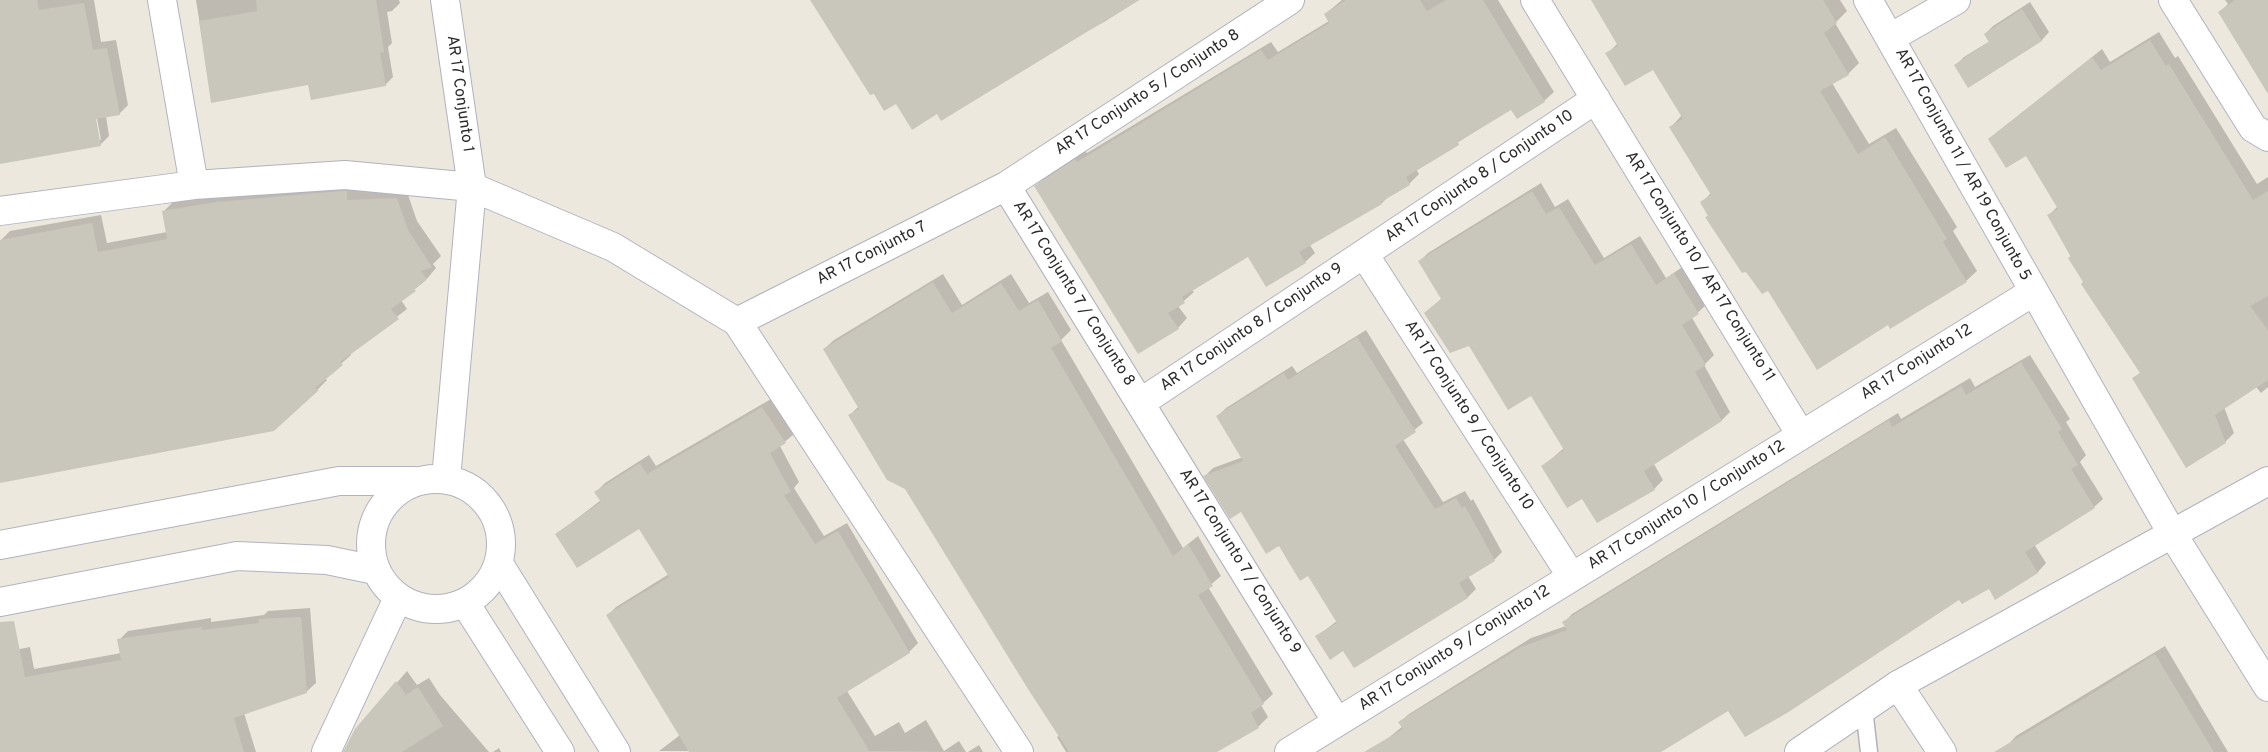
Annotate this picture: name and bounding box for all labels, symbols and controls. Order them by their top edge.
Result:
street label: AR 17 Conjunto 5 / Conjunto 8 [1052,26,1244,160]
street label: AR 17 Conjunto 1 [441,34,477,154]
street label: AR 17 Conjunto 11 / AR 19 Conjunto 5 [1890,45,2034,285]
street label: AR 17 Conjunto 8 / Conjunto 10 [1382,107,1578,247]
street label: AR 17 Conjunto 10 / AR 17 Conjunto 11 [1620,148,1778,386]
street label: AR 17 Conjunto 7 / Conjunto 8 [1008,198,1138,390]
street label: AR 17 Conjunto 7 [814,218,930,290]
street label: AR 17 Conjunto 8 / Conjunto 9 [1157,260,1347,396]
street label: AR 17 Conjunto 9 / Conjunto 10 [1399,317,1537,515]
street label: AR 17 Conjunto 12 [1858,321,1976,405]
street label: AR 17 Conjunto 10 / Conjunto 12 [1585,437,1789,575]
street label: AR 17 Conjunto 7 / Conjunto 9 [1174,466,1304,658]
street label: AR 17 Conjunto 9 / Conjunto 12 [1356,582,1554,716]

